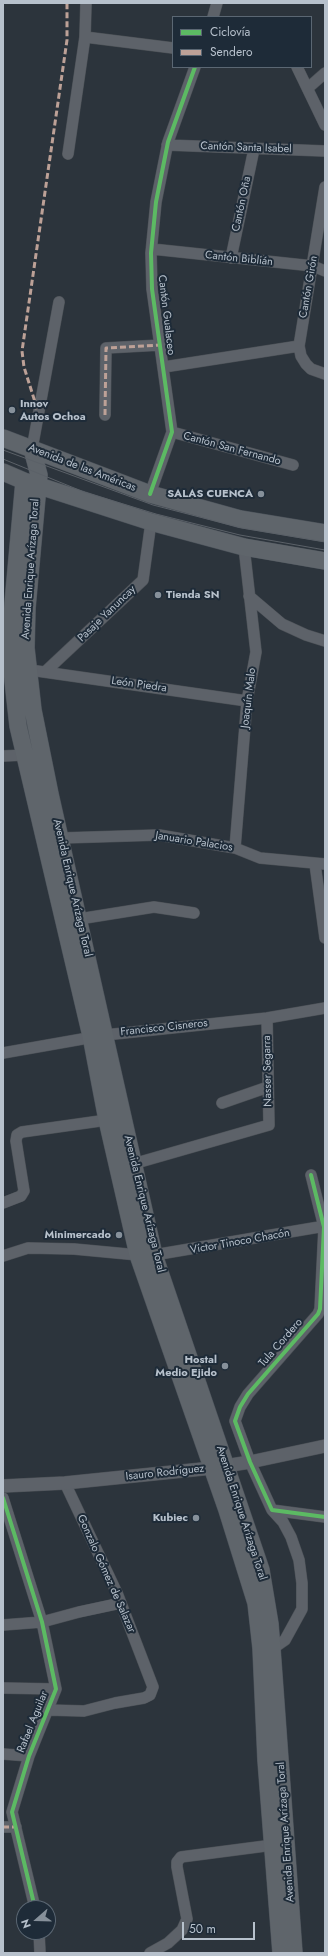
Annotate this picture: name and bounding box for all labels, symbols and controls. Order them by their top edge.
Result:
legend [172,16,312,68]
text: Ciclovía [210,23,250,41]
text: Sendero [210,43,253,61]
street label: Cantón Santa Isabel [200,140,292,156]
street label: Cantón Oña [230,175,254,233]
street label: Cantón Biblián [204,249,274,269]
street label: Cantón Girón [297,255,321,319]
street label: Cantón Gualaceo [155,274,177,356]
place label: Innov Autos Ochoa [20,397,86,423]
marker: Innov Autos Ochoa [7,405,17,415]
street label: Cantón San Fernando [182,430,282,468]
street label: Avenida de las Américas [26,441,138,495]
place label: SALAS CUENCA [167,487,253,501]
marker: SALAS CUENCA [256,489,266,499]
street label: Avenida Enrique Arízaga Toral [20,498,42,640]
street label: Pasaje Yanuncay [75,583,139,645]
place label: Tienda SN [166,588,219,602]
marker: Tienda SN [153,590,163,600]
street label: Joaquín Malo [239,667,259,729]
street label: León Piedra [111,675,167,695]
street label: Avenida Enrique Arízaga Toral [50,818,94,958]
street label: Januario Palacios [154,829,234,855]
street label: Francisco Cisneros [120,1017,208,1039]
street label: Nasser Segarra [261,1035,275,1107]
street label: Avenida Enrique Arízaga Toral [121,1134,167,1274]
street label: Víctor Tinoco Chacón [189,1227,291,1257]
place label: Minimercado [44,1228,111,1242]
marker: Minimercado [114,1230,124,1240]
street label: Tula Cordero [256,1316,306,1370]
place label: Hostal Medio Ejido [155,1353,217,1379]
marker: Hostal Medio Ejido [220,1361,230,1371]
street label: Avenida Enrique Arízaga Toral [213,1444,269,1582]
street label: Isauro Rodríguez [125,1462,205,1484]
place label: Kubiec [153,1511,188,1525]
street label: Gonzalo Gómez de Salazar [74,1513,138,1635]
marker: Kubiec [191,1513,201,1523]
street label: Rafael Aguilar [15,1689,51,1755]
street label: Avenida Enrique Arízaga Toral [275,1761,297,1903]
north arrow [16,1900,56,1940]
scale bar [184,1914,257,1940]
text: N [17,1917,35,1931]
text: 50 m [189,1920,216,1938]

